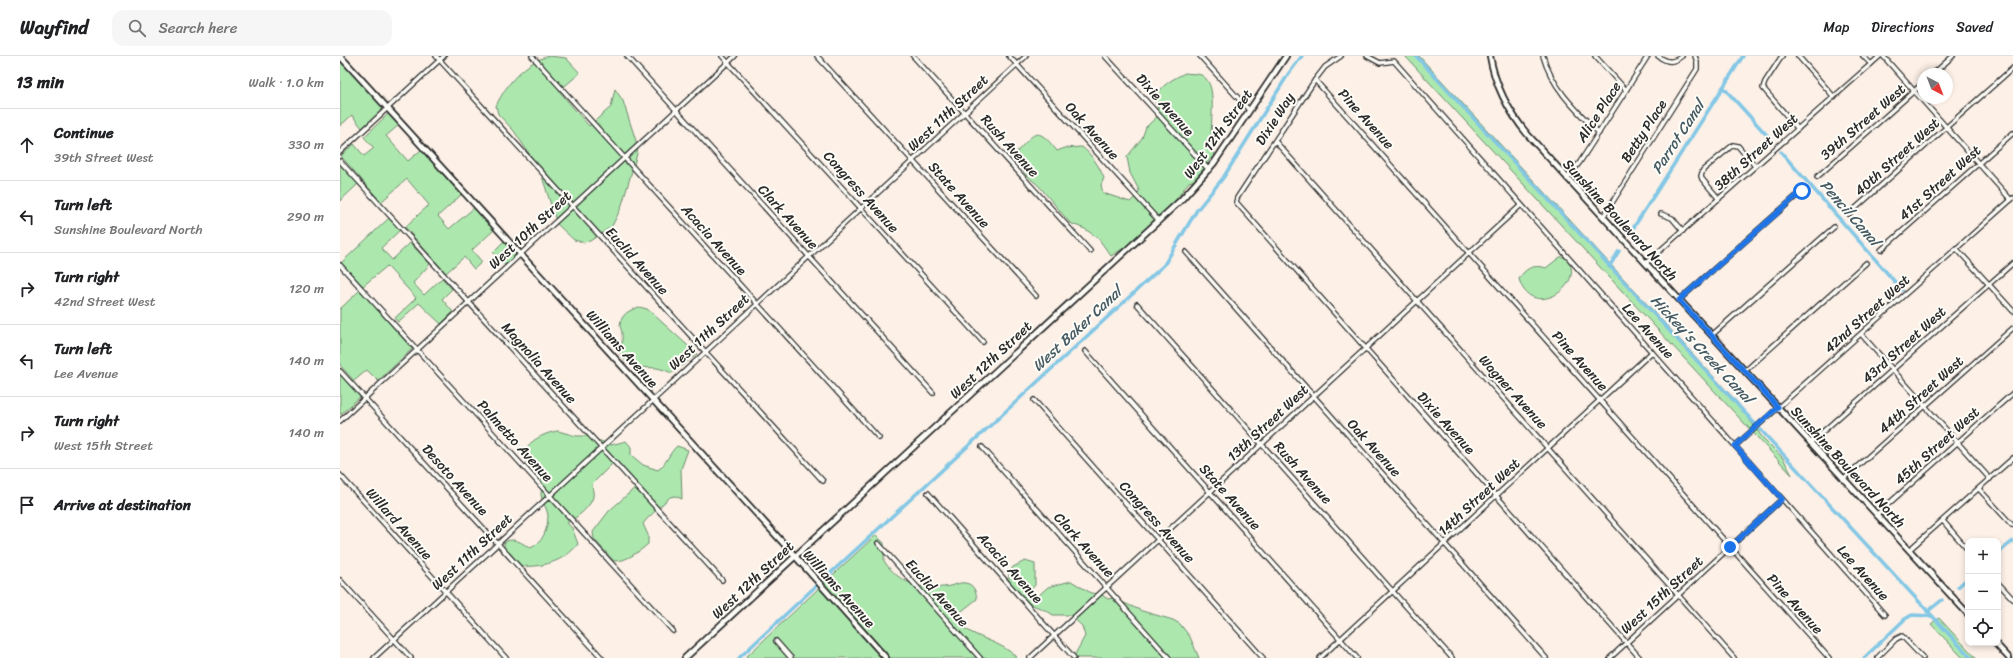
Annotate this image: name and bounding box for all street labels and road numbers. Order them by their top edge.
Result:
street label: West 11th Street [901,68,995,158]
street label: Dixie Avenue [1129,68,1201,143]
street label: Alice Place [1569,76,1628,148]
street label: 39th Street West [1814,77,1912,167]
street label: Pine Avenue [1331,83,1401,155]
street label: West 12th Street [1177,84,1259,184]
street label: Dixie Way [1248,87,1302,151]
street label: Betty Place [1614,94,1674,168]
street label: Oak Avenue [1059,96,1125,166]
street label: 38th Street West [1708,107,1804,197]
street label: Rush Avenue [974,108,1046,184]
street label: 40th Street West [1848,111,1946,203]
street label: 41st Street West [1893,139,1987,227]
street label: Congress Avenue [817,145,905,239]
street label: Sunshine Boulevard North [1556,153,1684,287]
street label: State Avenue [922,156,996,234]
street label: Clark Avenue [751,178,825,256]
street label: West 10th Street [482,184,578,276]
street label: Acacia Avenue [674,198,753,282]
street label: Euclid Avenue [599,221,675,301]
street label: 42nd Street West [1818,268,1916,360]
street label: West 11th Street [662,287,756,377]
street label: Lee Avenue [1616,297,1680,365]
street label: 43rd Street West [1856,300,1952,390]
street label: Williams Avenue [580,304,665,394]
street label: West 12th Street [944,315,1038,405]
street label: Magnolia Avenue [495,316,583,410]
street label: Pine Avenue [1545,325,1615,397]
street label: Wagner Avenue [1472,349,1554,435]
street label: 44th Street West [1872,349,1970,441]
street label: 13th Street West [1221,378,1315,468]
street label: Dixie Avenue [1410,386,1482,461]
street label: Palmetto Avenue [471,394,559,488]
street label: Sunshine Boulevard North [1784,400,1912,534]
street label: 45th Street West [1888,401,1986,491]
street label: Oak Avenue [1341,413,1407,483]
street label: Rush Avenue [1267,435,1339,511]
street label: Desoto Avenue [415,438,495,522]
street label: 14th Street West [1432,452,1526,542]
street label: State Avenue [1193,458,1267,536]
street label: Congress Avenue [1113,475,1201,569]
street label: Willard Avenue [359,482,439,566]
street label: Clark Avenue [1047,506,1121,584]
street label: West 11th Street [425,507,519,597]
street label: Acacia Avenue [970,526,1049,610]
street label: West 12th Street [706,535,800,625]
street label: Lee Avenue [1831,539,1895,607]
street label: Williams Avenue [797,544,882,634]
street label: West 15th Street [1615,550,1709,640]
street label: Euclid Avenue [899,553,975,633]
street label: Pine Avenue [1760,568,1830,640]

